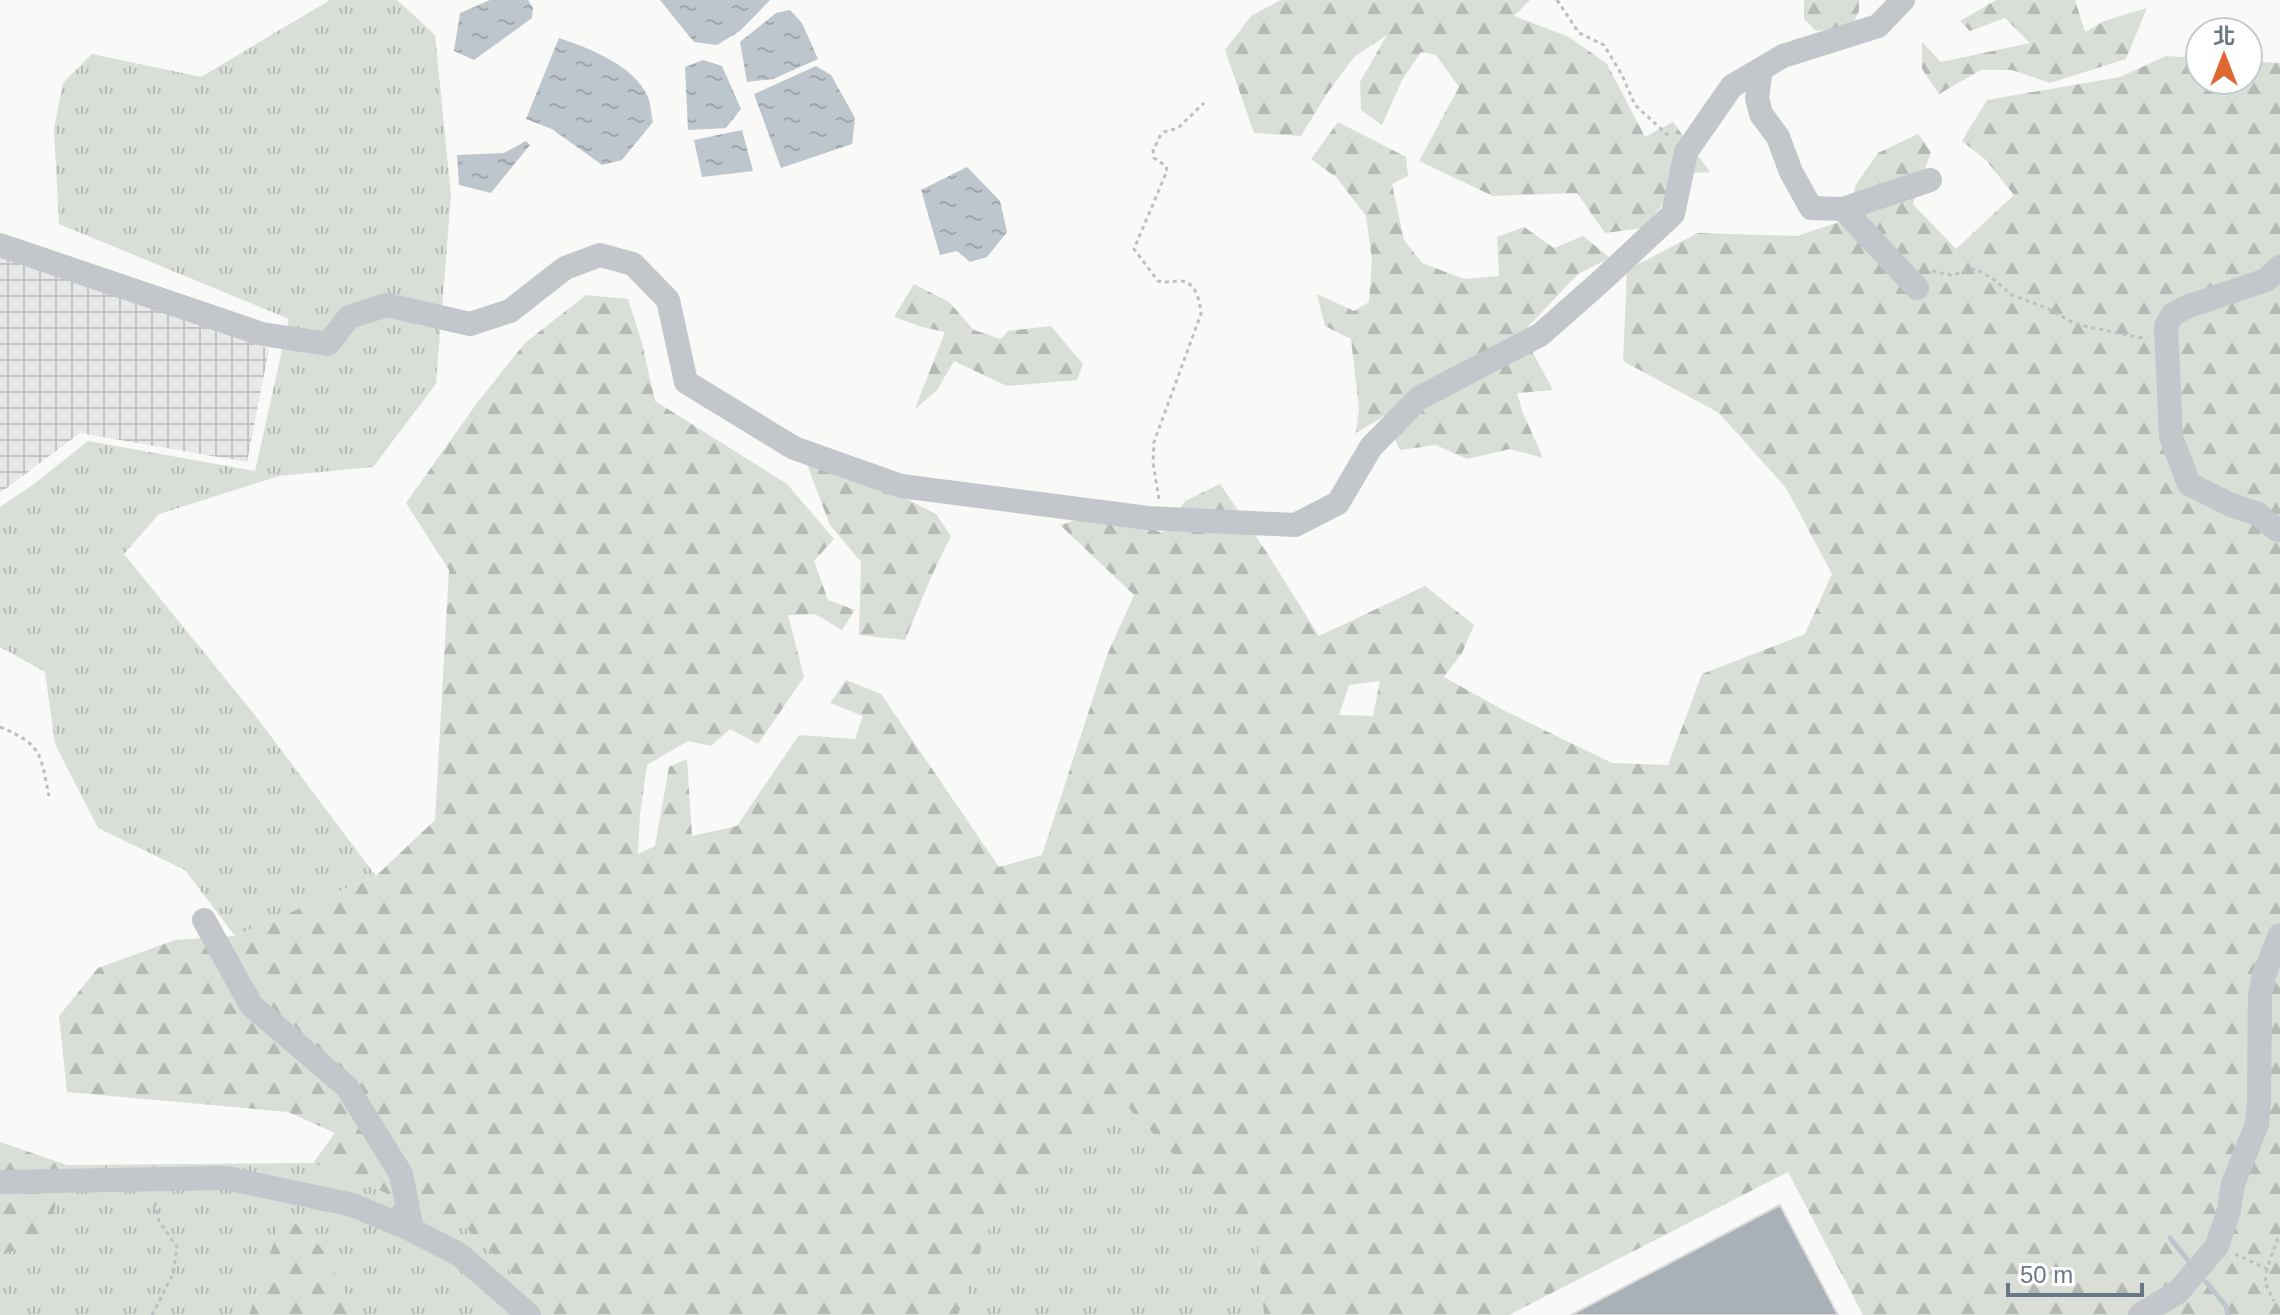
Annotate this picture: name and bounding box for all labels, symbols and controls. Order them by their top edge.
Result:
north arrow [2184,16,2264,96]
text: 北 [2213,24,2235,49]
scale bar [2008,1247,2142,1297]
text: 50 m [2020,1261,2073,1288]

